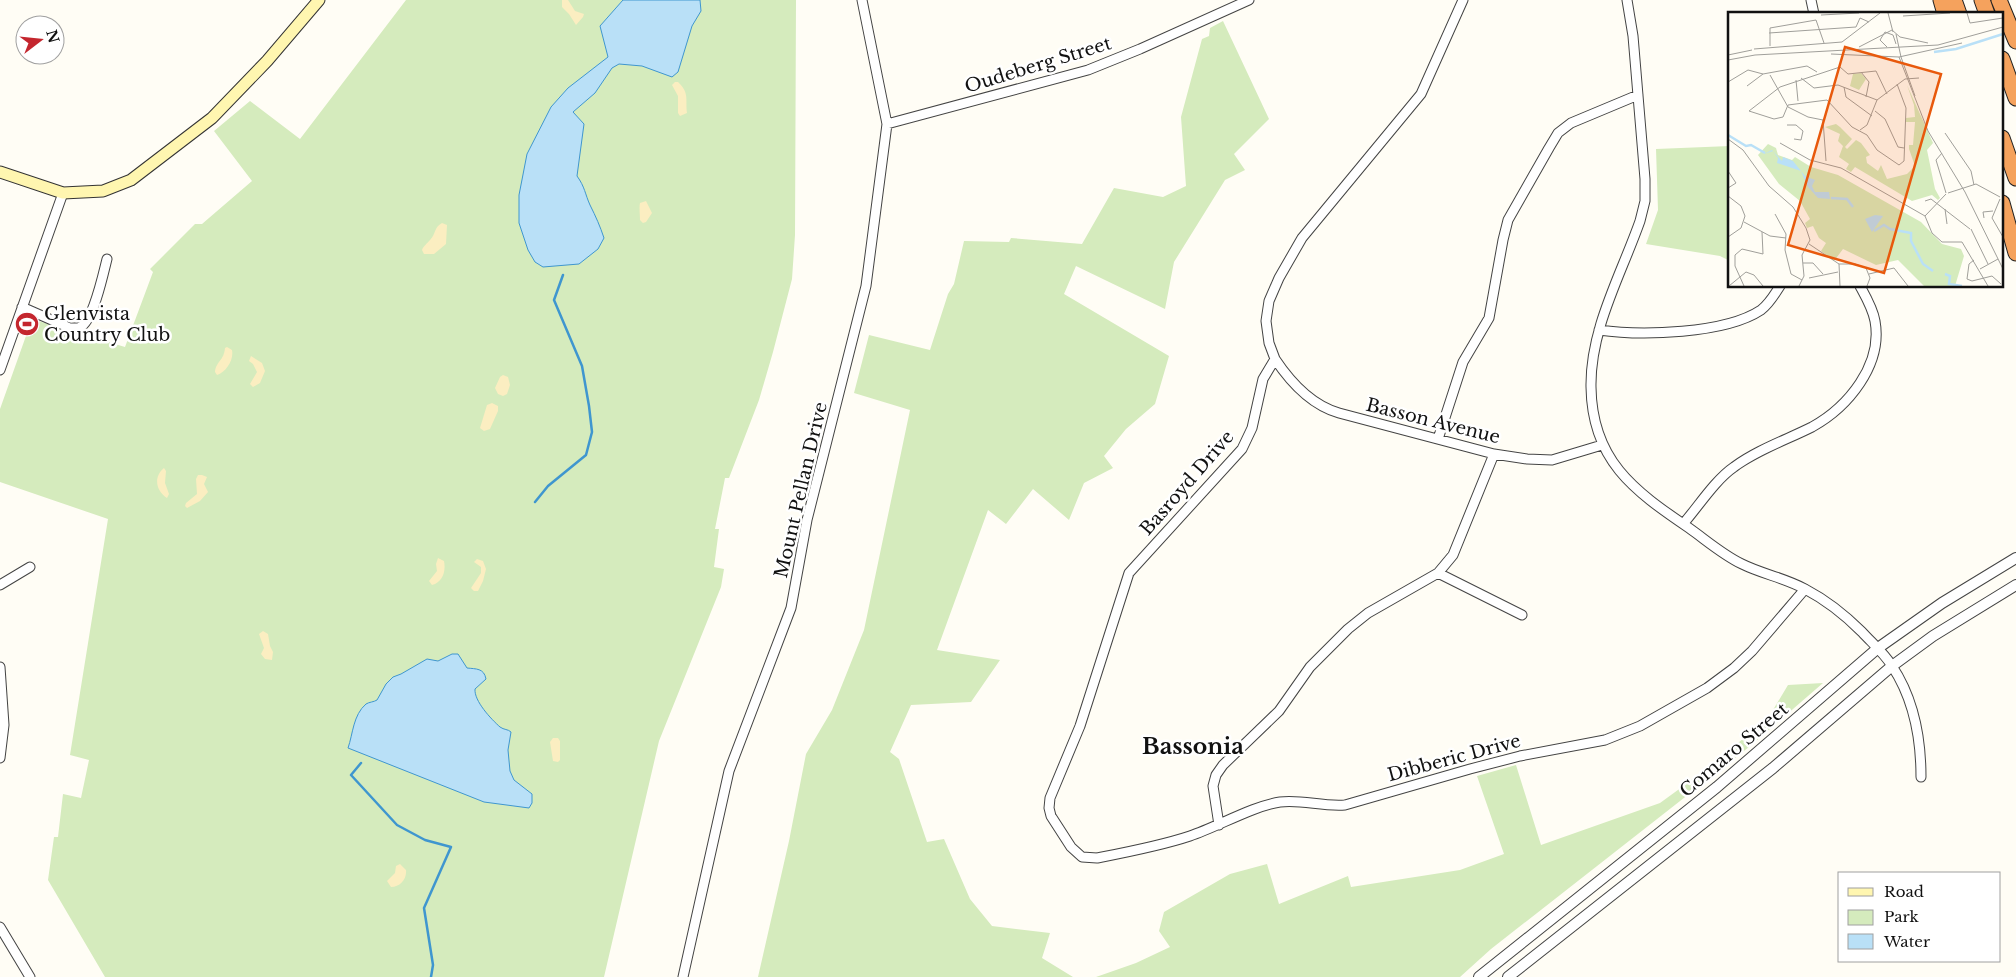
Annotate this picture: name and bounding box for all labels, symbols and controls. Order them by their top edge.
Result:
inset map [1728,12,2004,288]
north arrow [15,15,65,65]
text: N [42,28,63,45]
street label: Oudeberg Street [962,32,1114,98]
place label: Glenvista Country Club [44,303,170,346]
sports icon: Glenvista Country Club [14,311,40,337]
street label: Basson Avenue [1364,394,1502,448]
street label: Mount Pellan Drive [770,400,832,580]
street label: Basroyd Drive [1136,426,1238,540]
street label: Comaro Street [1675,698,1793,802]
street label: Dibberic Drive [1385,730,1523,786]
district label: Bassonia [1142,733,1244,760]
legend [1838,872,2001,962]
text: Road [1884,882,1924,901]
text: Park [1884,907,1920,926]
text: Water [1883,932,1931,951]

